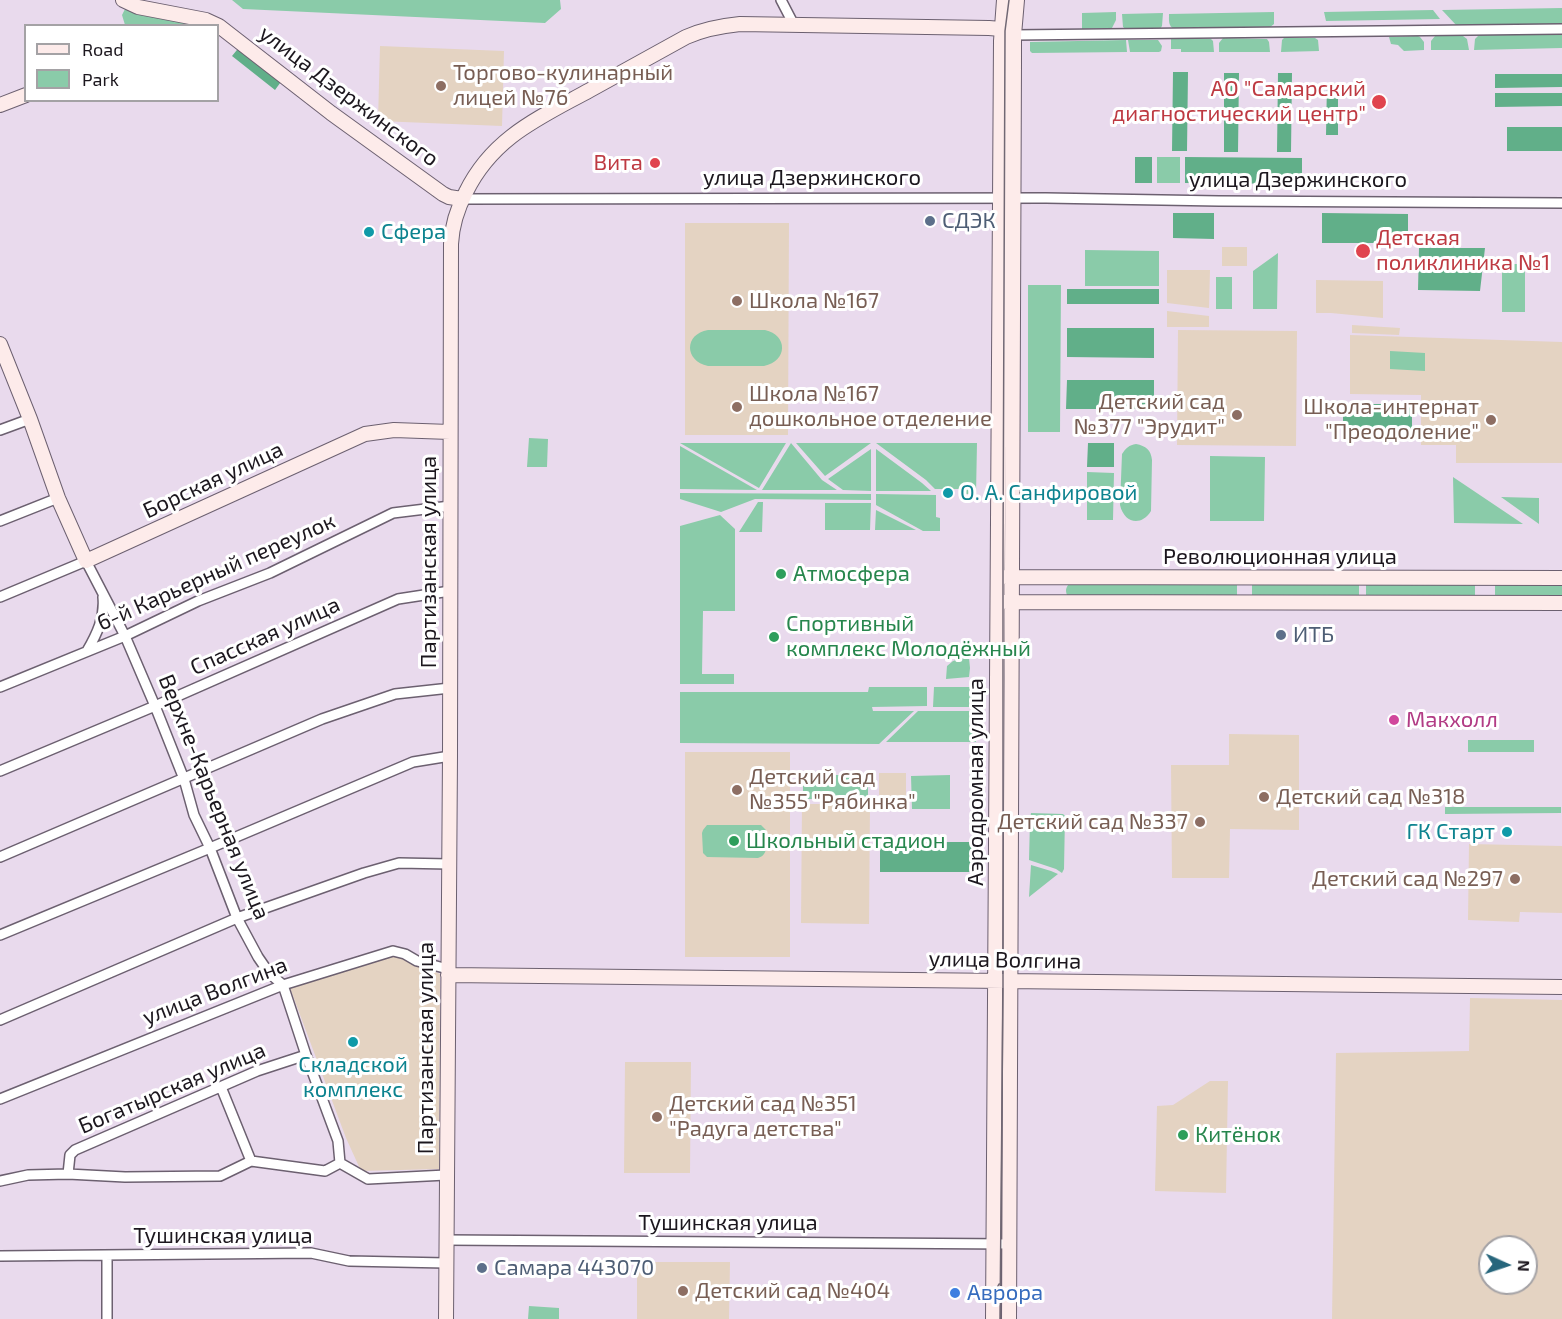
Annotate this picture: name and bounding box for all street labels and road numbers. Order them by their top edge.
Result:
street label: улица Дзержинского [254,20,444,172]
street label: улица Дзержинского [703,165,921,191]
street label: улица Дзержинского [1189,167,1407,193]
street label: Борская улица [139,436,287,524]
street label: Партизанская улица [416,456,442,668]
street label: 6-й Карьерный переулок [93,508,339,636]
street label: Революционная улица [1163,544,1397,570]
street label: Спасская улица [186,591,344,681]
street label: Верхне-Карьерная улица [153,671,275,923]
street label: Аэродромная улица [963,678,989,886]
street label: Партизанская улица [413,942,439,1154]
street label: улица Волгина [928,945,1082,975]
street label: улица Волгина [139,951,291,1031]
street label: Богатырская улица [75,1037,269,1139]
street label: Тушинская улица [638,1210,818,1236]
street label: Тушинская улица [133,1223,313,1249]

